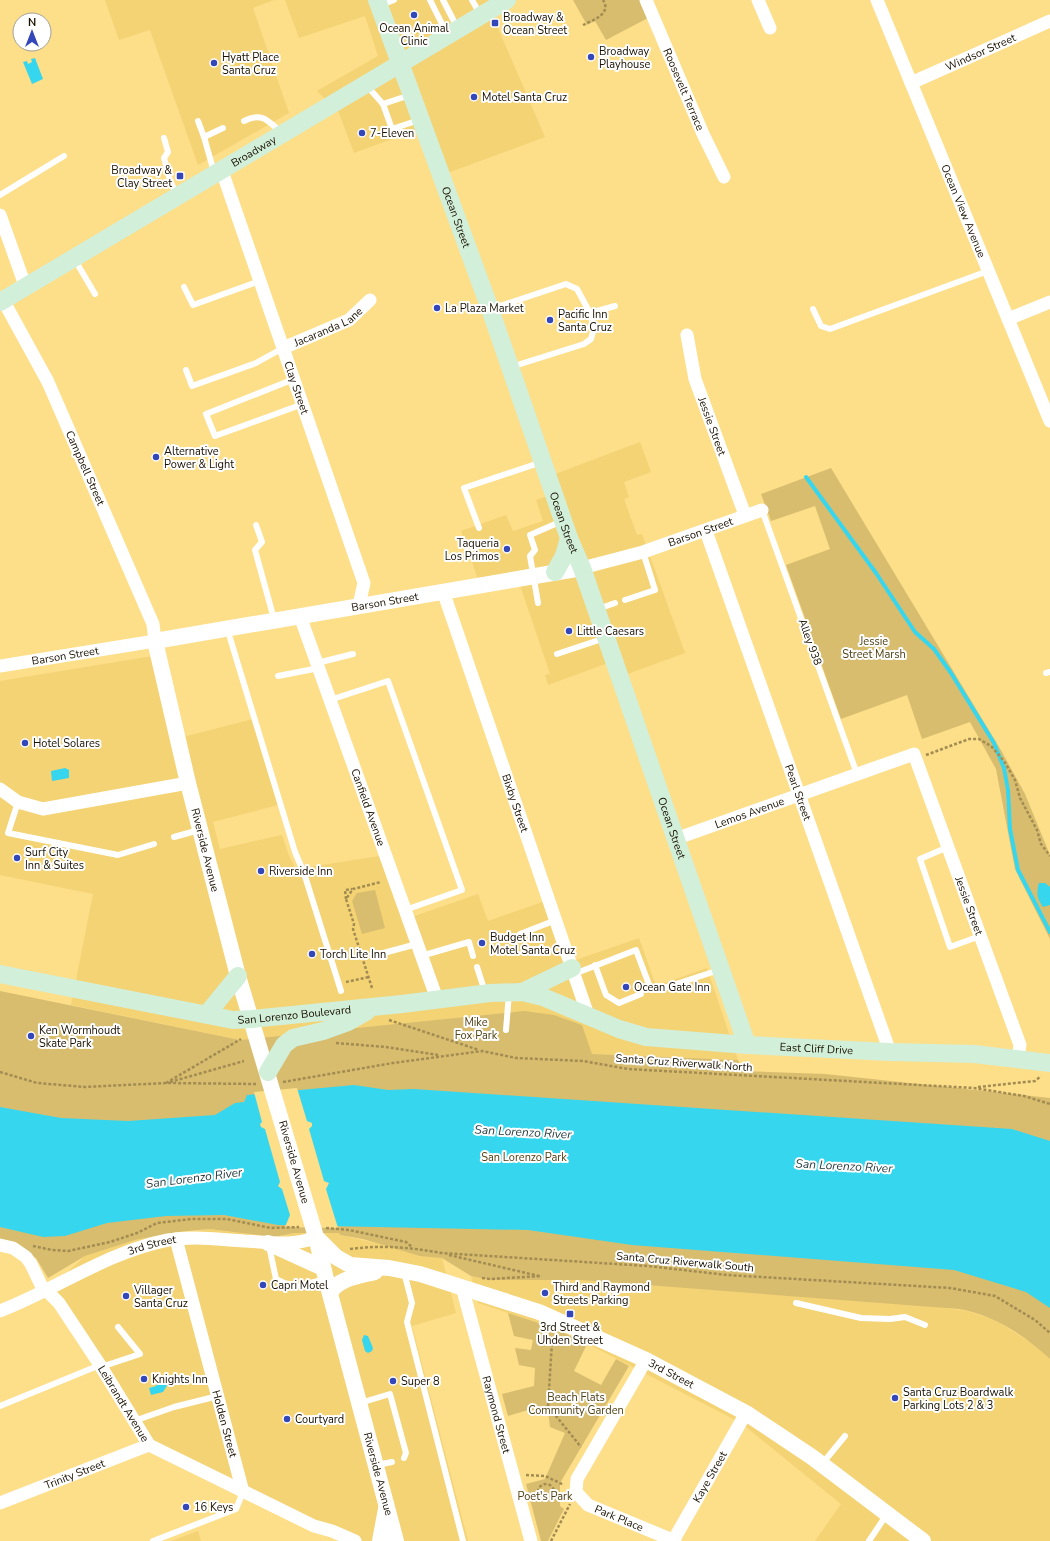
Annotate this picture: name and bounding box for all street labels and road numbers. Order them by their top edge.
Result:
street label: Windsor Street [943,30,1018,74]
street label: Roosevelt Terrace [660,46,708,133]
street label: Broadway [228,132,279,170]
street label: Ocean View Avenue [938,162,990,260]
street label: Ocean Street [438,184,474,250]
street label: Jacaranda Lane [290,303,366,350]
street label: Clay Street [281,359,313,416]
street label: Jessie Street [694,394,730,458]
street label: Campbell Street [62,428,108,508]
street label: Ocean Street [546,490,582,556]
street label: Barson Street [666,513,735,550]
street label: Barson Street [350,589,420,615]
street label: Alley 938 [795,617,825,668]
street label: Barson Street [31,643,100,668]
street label: Pearl Street [781,762,815,822]
street label: Canfield Avenue [348,766,389,848]
street label: Bixby Street [499,772,532,834]
street label: Lemos Avenue [713,793,786,832]
street label: Ocean Street [654,795,690,861]
street label: Riverside Avenue [187,807,223,893]
street label: Jessie Street [951,873,987,937]
street label: San Lorenzo Boulevard [237,1002,352,1027]
street label: East Cliff Drive [779,1039,854,1058]
street label: Santa Cruz Riverwalk North [615,1051,753,1075]
street label: Riverside Avenue [275,1119,313,1205]
street label: 3rd Street [125,1231,177,1259]
street label: Santa Cruz Riverwalk South [616,1249,754,1275]
street label: 3rd Street [646,1355,697,1392]
street label: Leibrandt Avenue [94,1362,153,1445]
street label: Raymond Street [479,1374,514,1455]
street label: Holden Street [209,1388,241,1459]
street label: Riverside Avenue [360,1431,396,1517]
street label: Kaye Street [689,1448,730,1505]
street label: Trinity Street [42,1455,107,1493]
street label: Park Place [592,1501,646,1535]

